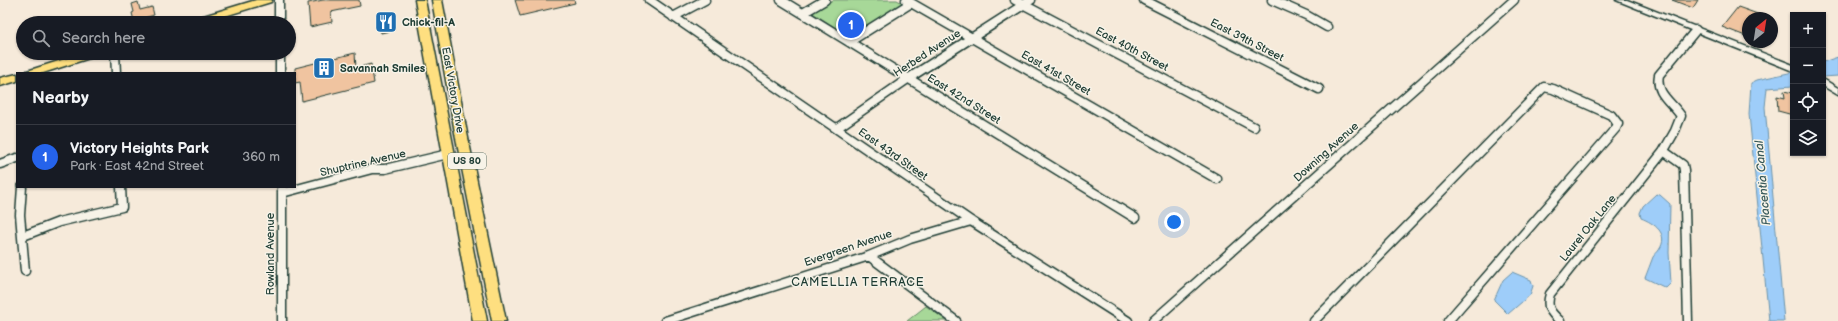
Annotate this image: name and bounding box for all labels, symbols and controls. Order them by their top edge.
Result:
restaurant icon: Chick-fil-A [373,9,399,35]
pin: 1 [838,10,864,40]
north arrow [1742,12,1778,48]
map controls [1790,12,1826,156]
button: + [1790,12,1826,48]
search box [16,16,296,60]
place label: Chick-fil-A [402,16,455,29]
street label: East 39th Street [1208,16,1287,64]
street label: East 40th Street [1093,24,1171,74]
street label: Herbed Avenue [891,26,963,80]
icon: search [30,27,52,49]
text: Search here [62,29,145,48]
street label: East Victory Drive [439,46,467,134]
street label: East 41st Street [1019,48,1094,98]
button: − [1790,48,1826,84]
building icon: Savannah Smiles [311,55,337,81]
place label: Savannah Smiles [340,62,426,75]
street label: East 42nd Street [925,71,1004,127]
button: locate [1790,84,1826,120]
text: Nearby [32,88,89,108]
street label: Downing Avenue [1291,119,1361,184]
button: layers [1790,120,1826,156]
street label: East 43rd Street [856,125,931,183]
text: Victory Heights Park [70,139,209,158]
water label: Placentia Canal [1752,139,1774,226]
street label: Shuptrine Avenue [319,147,408,179]
text: 1 [42,149,48,165]
text: 360 m [242,149,280,165]
road number: US 80 [448,153,486,169]
text: Park · East 42nd Street [70,158,204,174]
street label: Laurel Oak Lane [1557,192,1619,264]
street label: Rowland Avenue [264,212,277,295]
your location [1164,212,1184,232]
street label: Evergreen Avenue [802,227,894,269]
district label: CAMELLIA TERRACE [791,275,925,290]

